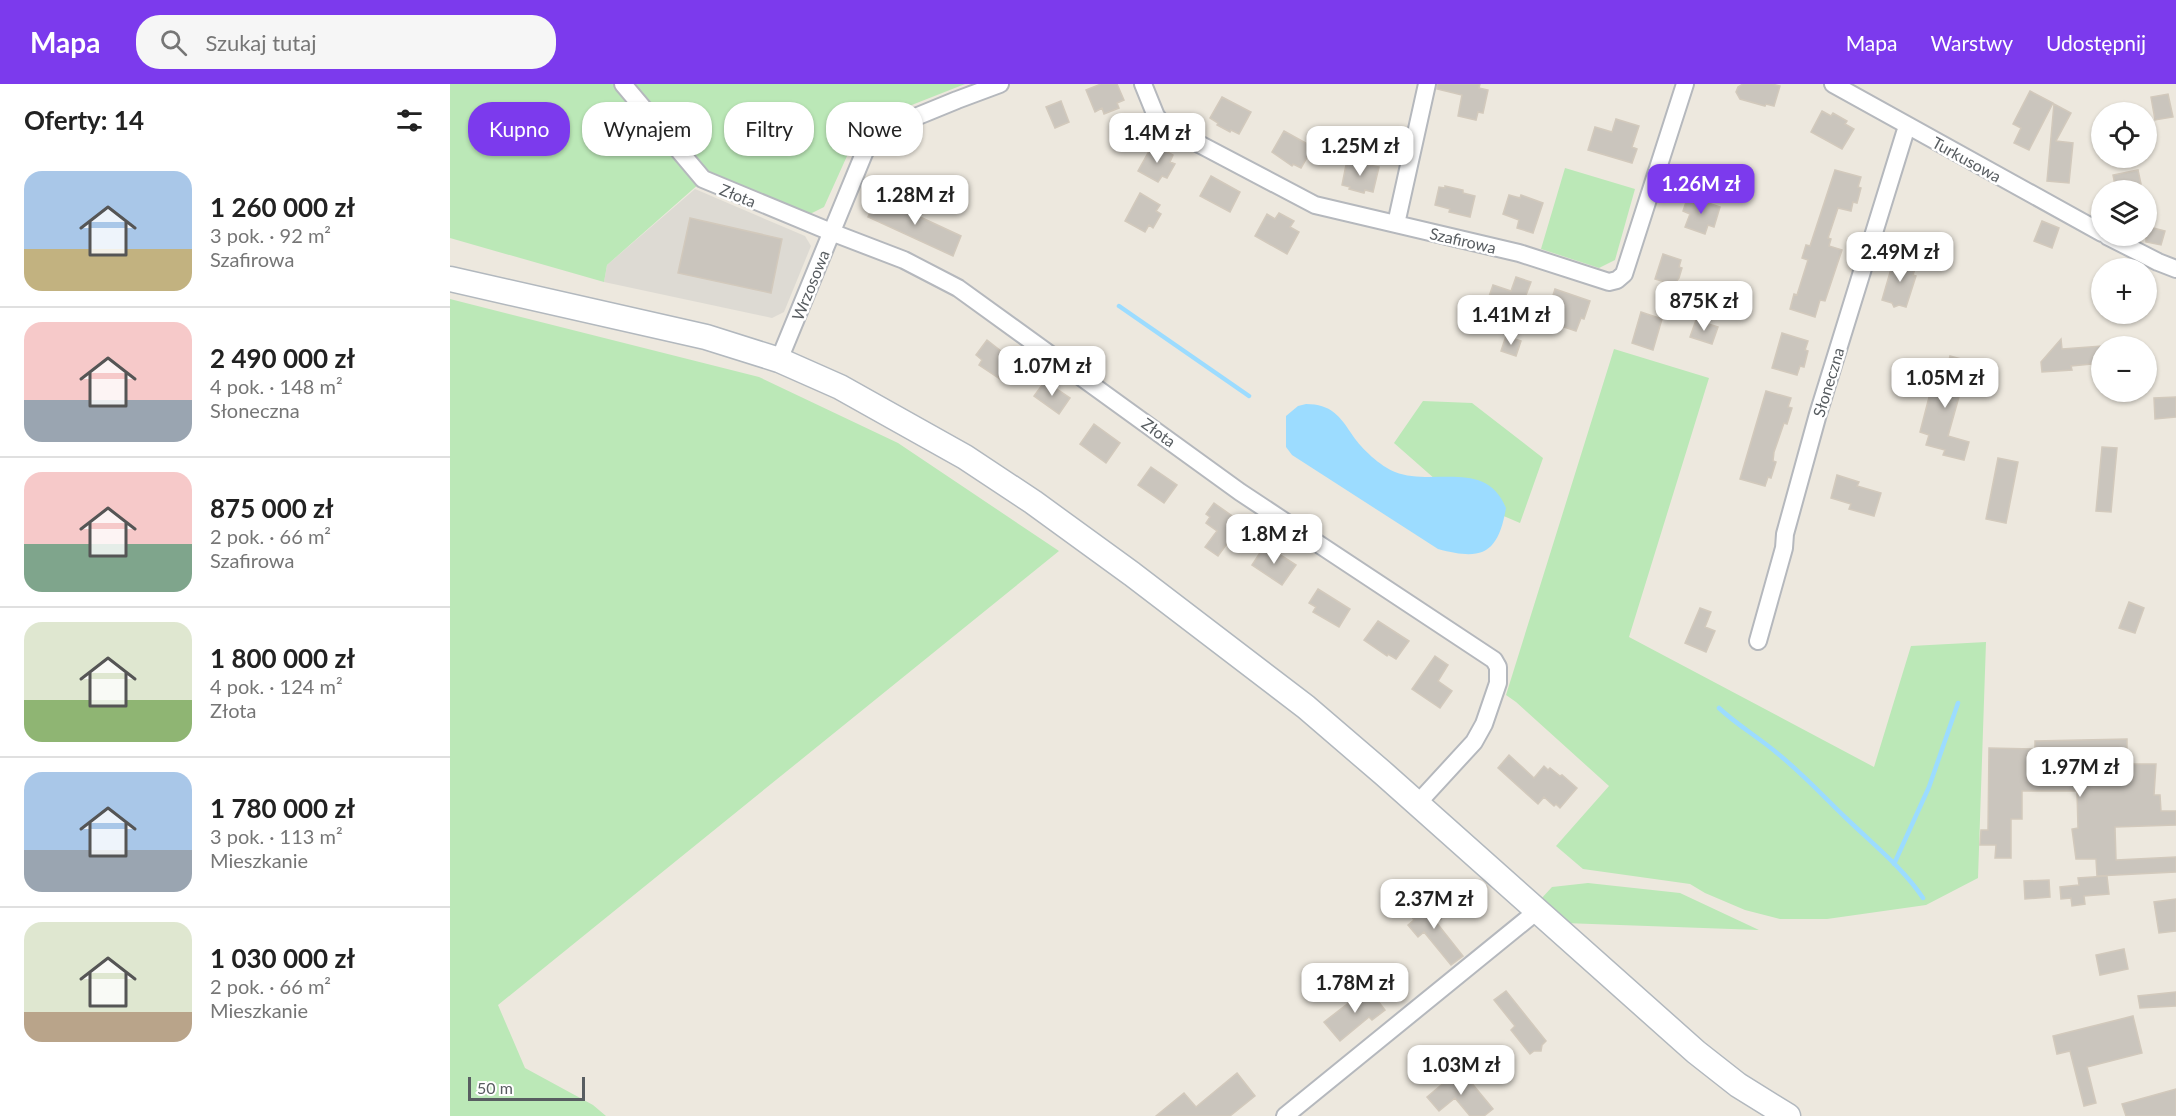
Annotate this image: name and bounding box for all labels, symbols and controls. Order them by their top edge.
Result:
search box [136,15,556,69]
text: Mapa [30,25,100,59]
icon: search [157,26,190,59]
text: Szukaj tutaj [205,29,316,56]
text: Mapa [1846,30,1898,55]
text: Warstwy [1931,30,2013,55]
text: Udostępnij [2046,30,2146,55]
chip: Kupno [468,102,570,156]
chip: Wynajem [582,102,712,156]
chip: Filtry [724,102,814,156]
chip: Nowe [826,102,923,156]
map controls [2091,102,2157,402]
button: locate [2091,102,2157,168]
text: Oferty: 14 [24,104,144,136]
icon: filters [393,104,426,137]
pin: 1.4M zł [1102,113,1212,164]
text: 1.4M zł [1123,120,1191,144]
pin: 1.25M zł [1298,126,1422,177]
street label: Turkusowa [1929,132,2005,186]
text: 1.25M zł [1320,133,1400,157]
pin: 1.26M zł [1639,164,1763,215]
text: 1.26M zł [1661,171,1741,195]
pin: 1.28M zł [853,175,977,226]
street label: Złota [717,179,759,211]
button: layers [2091,180,2157,246]
text: 1.28M zł [875,182,955,206]
text: 1 260 000 zł [210,191,355,223]
icon: home [72,195,144,267]
text: 3 pok. · 92 m² [210,223,331,247]
street label: Szafirowa [1428,223,1498,257]
pin: 2.49M zł [1838,232,1962,283]
text: 2.49M zł [1860,239,1940,263]
text: Szafirowa [210,247,294,271]
street label: Wrzosowa [787,247,833,323]
button: + [2091,258,2157,324]
pin: 875K zł [1649,281,1759,332]
text: 875K zł [1669,288,1739,312]
pin: 1.41M zł [1449,295,1573,346]
text: 1.41M zł [1471,302,1551,326]
button: − [2091,336,2157,402]
text: 2 490 000 zł [210,342,355,374]
street label: Słoneczna [1808,345,1848,419]
icon: home [72,346,144,418]
pin: 1.07M zł [990,346,1114,397]
text: 1.07M zł [1012,353,1092,377]
pin: 1.05M zł [1883,358,2007,409]
text: 1.05M zł [1905,365,1985,389]
text: 4 pok. · 148 m² [210,374,343,398]
text: Słoneczna [210,398,300,422]
street label: Złota [1138,413,1180,451]
text: 875 000 zł [210,492,334,524]
icon: home [72,496,144,568]
pin: 1.8M zł [1219,514,1329,565]
text: 1.8M zł [1240,521,1308,545]
text: 2 pok. · 66 m² [210,524,331,548]
text: Szafirowa [210,548,294,572]
text: 1 800 000 zł [210,642,355,674]
icon: home [72,646,144,718]
text: 4 pok. · 124 m² [210,674,343,698]
text: Złota [210,698,256,722]
pin: 1.97M zł [2018,747,2142,798]
text: 1.97M zł [2040,754,2120,778]
text: 1 780 000 zł [210,792,355,824]
icon: home [72,796,144,868]
text: 3 pok. · 113 m² [210,824,343,848]
text: Mieszkanie [210,848,308,872]
pin: 2.37M zł [1372,879,1496,930]
text: 2.37M zł [1394,886,1474,910]
text: 1 030 000 zł [210,942,355,974]
icon: home [72,946,144,1018]
pin: 1.78M zł [1293,963,1417,1014]
text: 1.78M zł [1315,970,1395,994]
text: 2 pok. · 66 m² [210,974,331,998]
text: Mieszkanie [210,998,308,1022]
pin: 1.03M zł [1399,1045,1523,1096]
text: 1.03M zł [1421,1052,1501,1076]
scale bar [468,1074,585,1102]
text: 50 m [477,1078,513,1097]

